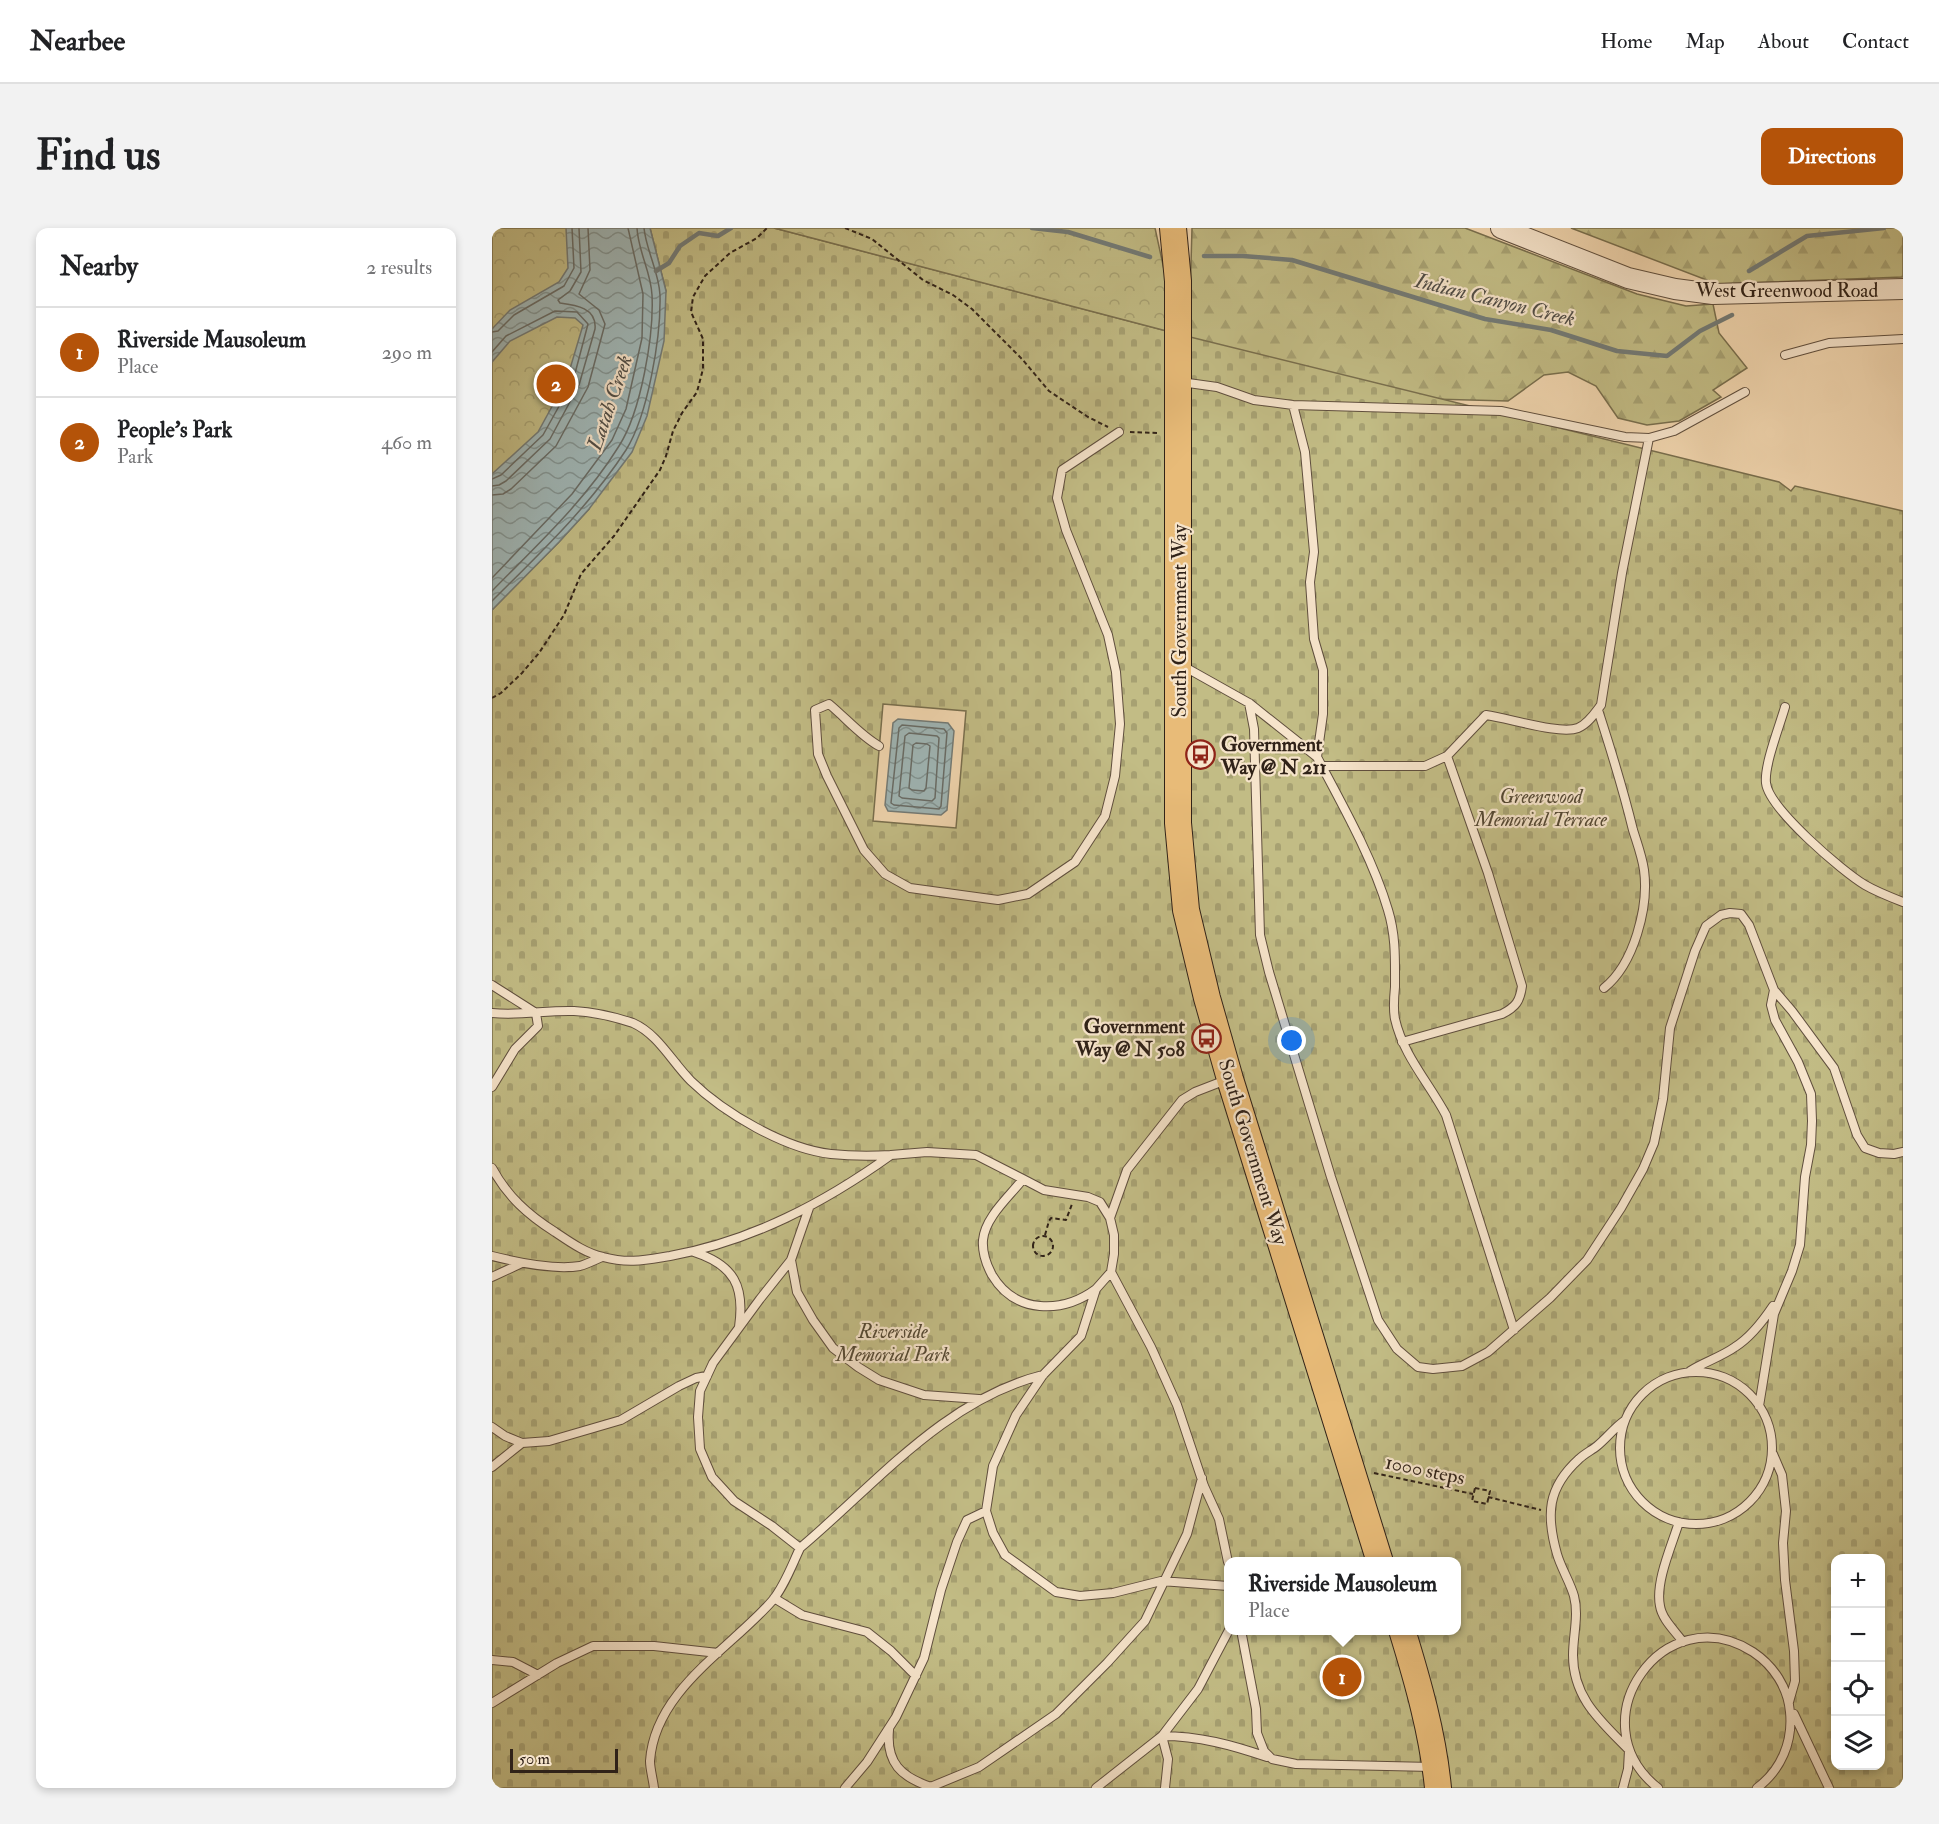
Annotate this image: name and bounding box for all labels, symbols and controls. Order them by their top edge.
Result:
text: Nearbee [30,24,125,59]
text: Home [1600,28,1652,55]
text: Map [1685,28,1725,55]
text: About [1758,28,1809,55]
text: Contact [1842,28,1909,55]
button: Directions [1761,128,1903,185]
text: Find us [36,130,160,182]
text: Nearby [60,251,138,283]
text: 2 results [366,255,432,280]
water label: Indian Canyon Creek [1411,267,1578,333]
street label: West Greenwood Road [1695,278,1879,303]
text: Riverside Mausoleum [117,326,306,354]
text: 1 [76,340,83,365]
text: 290 m [382,340,432,365]
water label: Latah Creek [581,352,639,455]
text: Place [117,354,158,379]
pin: 2 [536,362,576,406]
text: People's Park [117,416,232,444]
text: 2 [74,430,85,455]
text: 460 m [381,430,432,455]
text: Park [117,444,153,469]
street label: South Government Way [1167,523,1192,718]
place label: Government Way @ N 211 [1220,732,1327,781]
bus stop icon: Government Way @ N 211 [1184,739,1216,771]
park label: Greenwood Memorial Terrace [1474,784,1607,832]
place label: Government Way @ N 508 [1074,1014,1186,1063]
bus stop icon: Government Way @ N 508 [1190,1022,1222,1054]
your location [1277,1026,1306,1055]
street label: South Government Way [1213,1056,1294,1249]
park label: Riverside Memorial Park [835,1319,950,1367]
street label: 1000 steps [1383,1449,1467,1492]
map controls [1831,1554,1885,1770]
button: + [1831,1554,1885,1608]
popup [1224,1557,1461,1635]
text: Riverside Mausoleum [1248,1570,1437,1598]
text: Place [1248,1598,1290,1623]
button: − [1831,1608,1885,1662]
pin: 1 [1322,1654,1362,1700]
button: locate [1831,1662,1885,1716]
button: layers [1831,1716,1885,1770]
scale bar [510,1746,618,1774]
text: 50 m [519,1749,550,1769]

